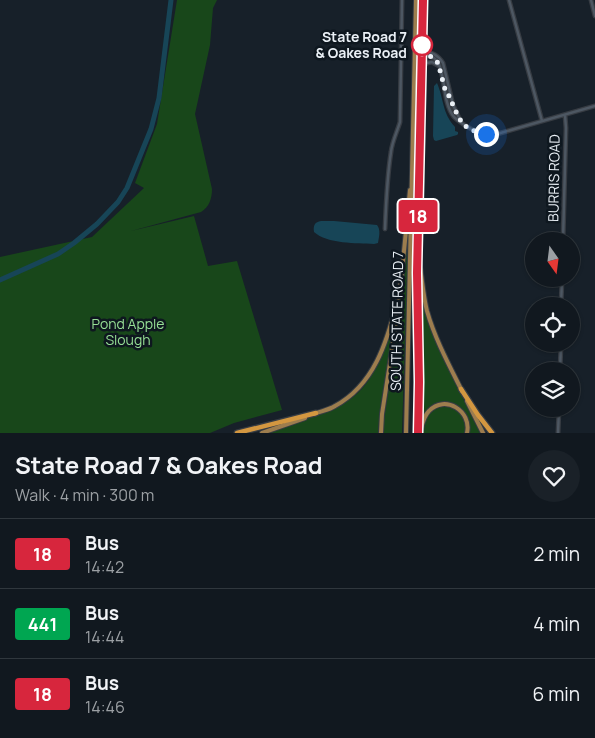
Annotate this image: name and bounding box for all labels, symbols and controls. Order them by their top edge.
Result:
place label: State Road 7 & Oakes Road [315,27,407,62]
marker: State Road 7 & Oakes Road [411,34,433,56]
your location [474,122,499,147]
street label: BURRIS ROAD [543,134,564,222]
line badge: 18 [396,200,440,232]
text: 18 [409,204,427,228]
north arrow [525,232,580,288]
map controls [525,232,580,417]
street label: SOUTH STATE ROAD 7 [386,251,407,391]
button: locate [525,297,580,352]
park label: Pond Apple Slough [92,314,164,349]
button: layers [525,362,580,417]
text: State Road 7 & Oakes Road [15,448,323,481]
button: heart [528,450,580,502]
text: Walk · 4 min · 300 m [15,484,154,506]
text: Bus [85,530,119,556]
text: 2 min [534,541,580,567]
text: 18 [33,542,52,566]
text: 14:42 [85,556,124,578]
text: Bus [85,600,119,626]
text: 4 min [533,611,580,637]
text: 441 [28,612,57,636]
text: 14:44 [85,626,124,648]
text: Bus [85,670,119,696]
text: 6 min [533,681,580,707]
text: 18 [33,682,52,706]
text: 14:46 [85,696,125,718]

